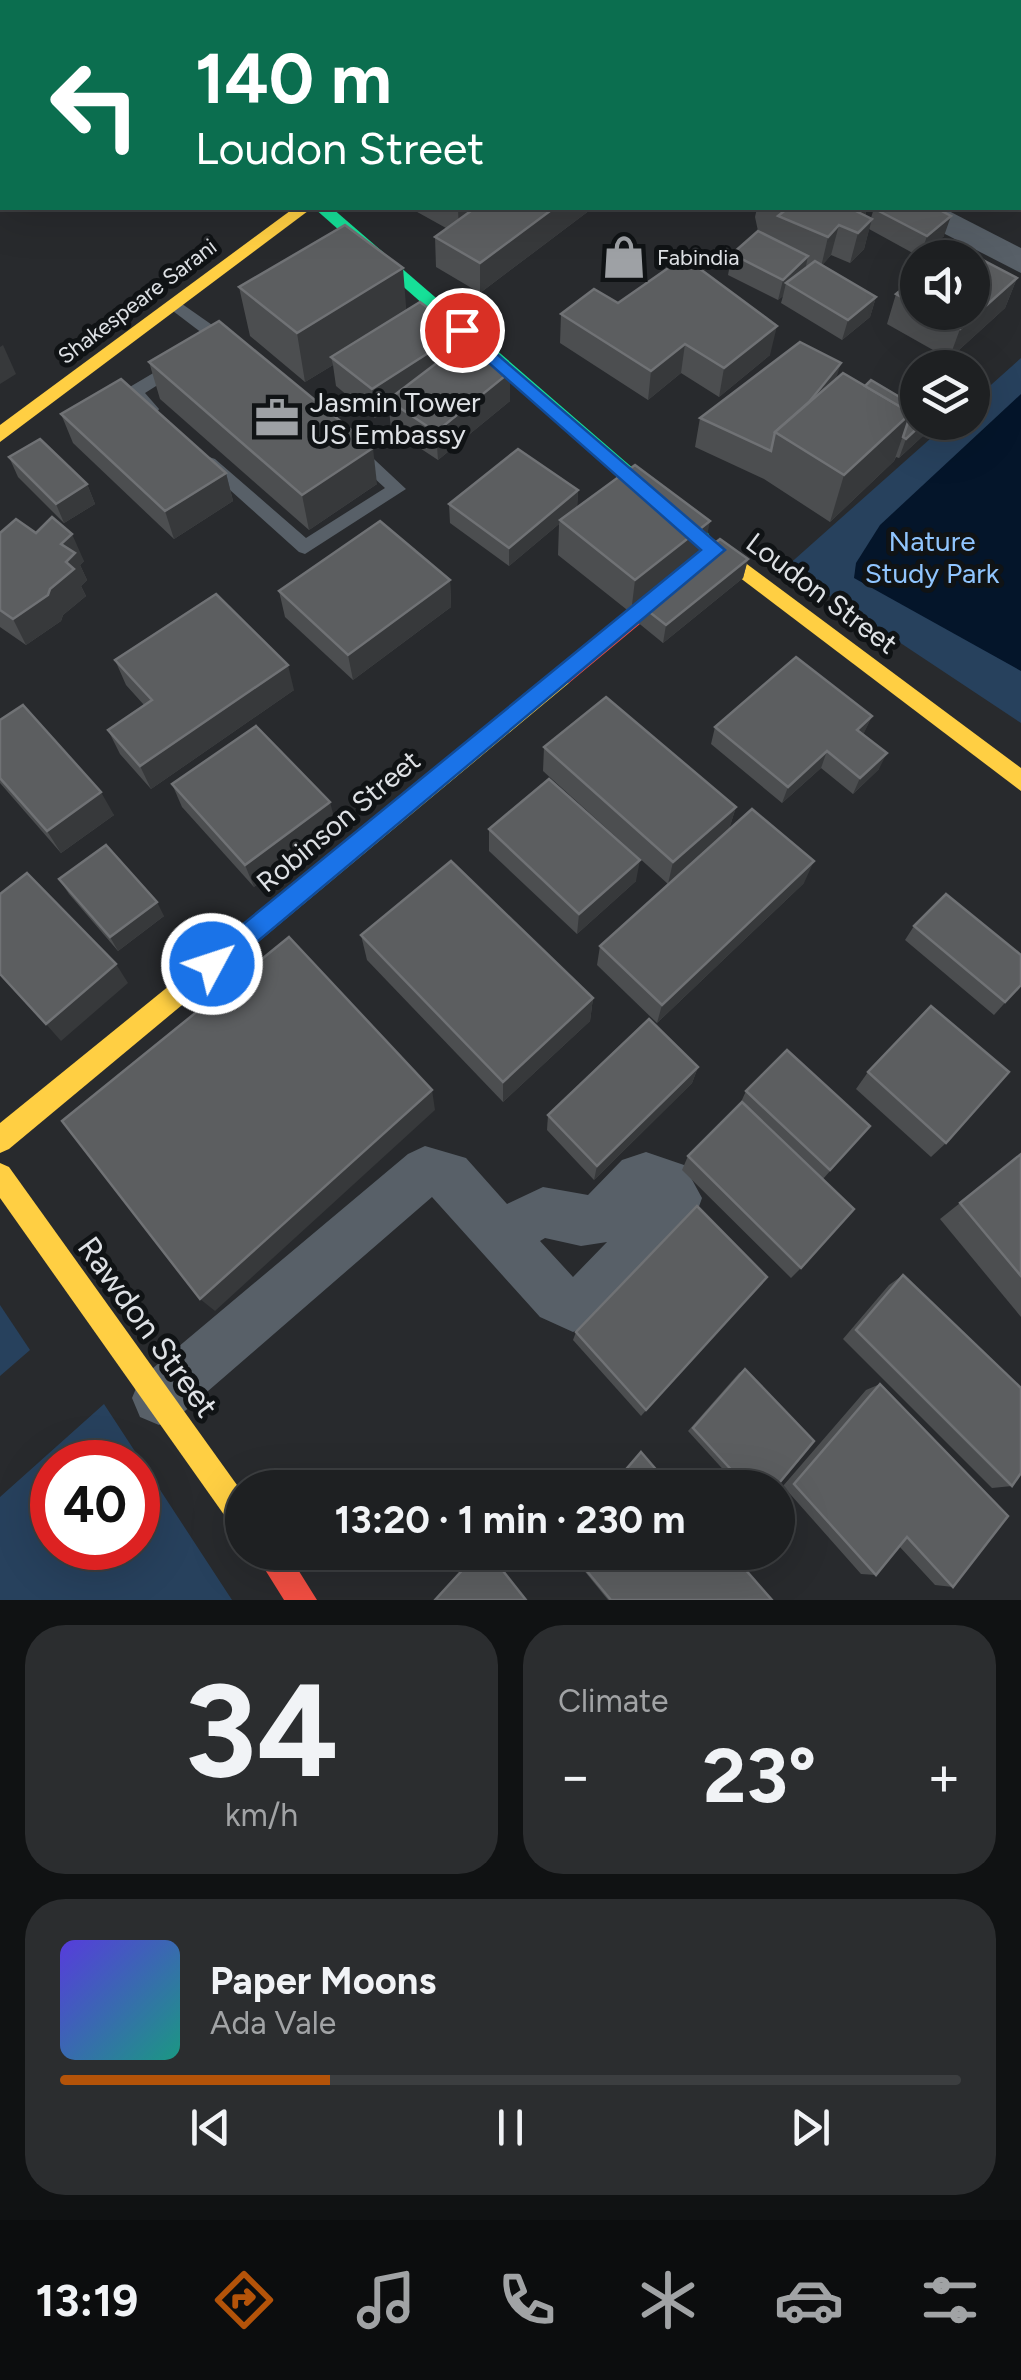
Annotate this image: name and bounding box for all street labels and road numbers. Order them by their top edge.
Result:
street label: Shakespeare Sarani [53,233,222,370]
street label: Loudon Street [740,525,904,661]
street label: Robinson Street [249,743,427,899]
street label: Rawdon Street [70,1229,226,1425]

